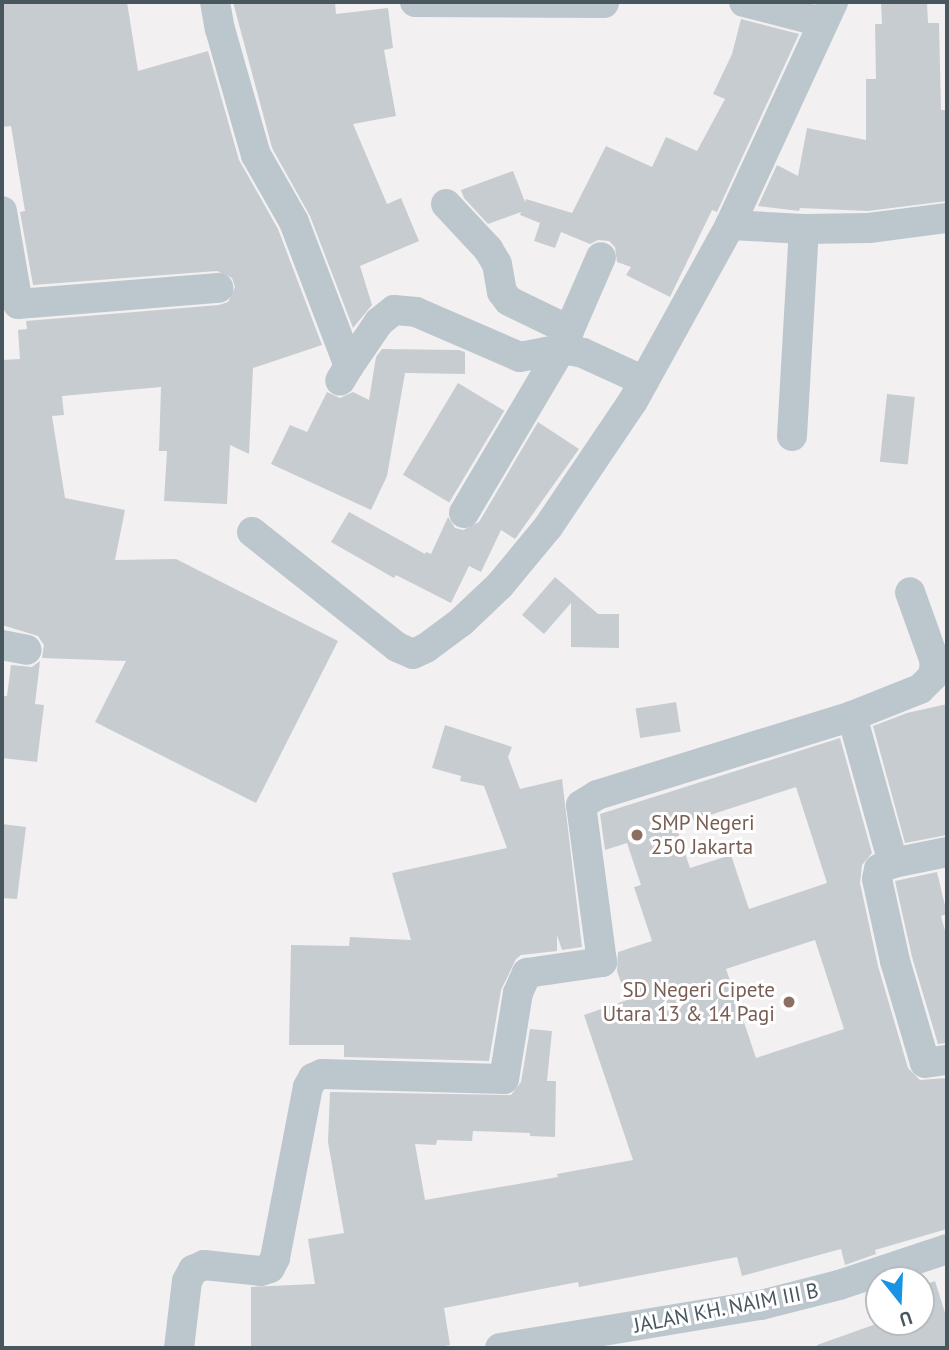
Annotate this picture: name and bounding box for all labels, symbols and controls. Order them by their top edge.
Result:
place label: SMP Negeri 250 Jakarta [651,810,755,860]
marker: SMP Negeri 250 Jakarta [629,827,645,843]
place label: SD Negeri Cipete Utara 13 & 14 Pagi [603,977,775,1027]
marker: SD Negeri Cipete Utara 13 & 14 Pagi [781,994,797,1010]
north arrow [865,1266,935,1336]
street label: JALAN KH. NAIM III B [631,1278,821,1338]
text: U [897,1306,915,1332]

